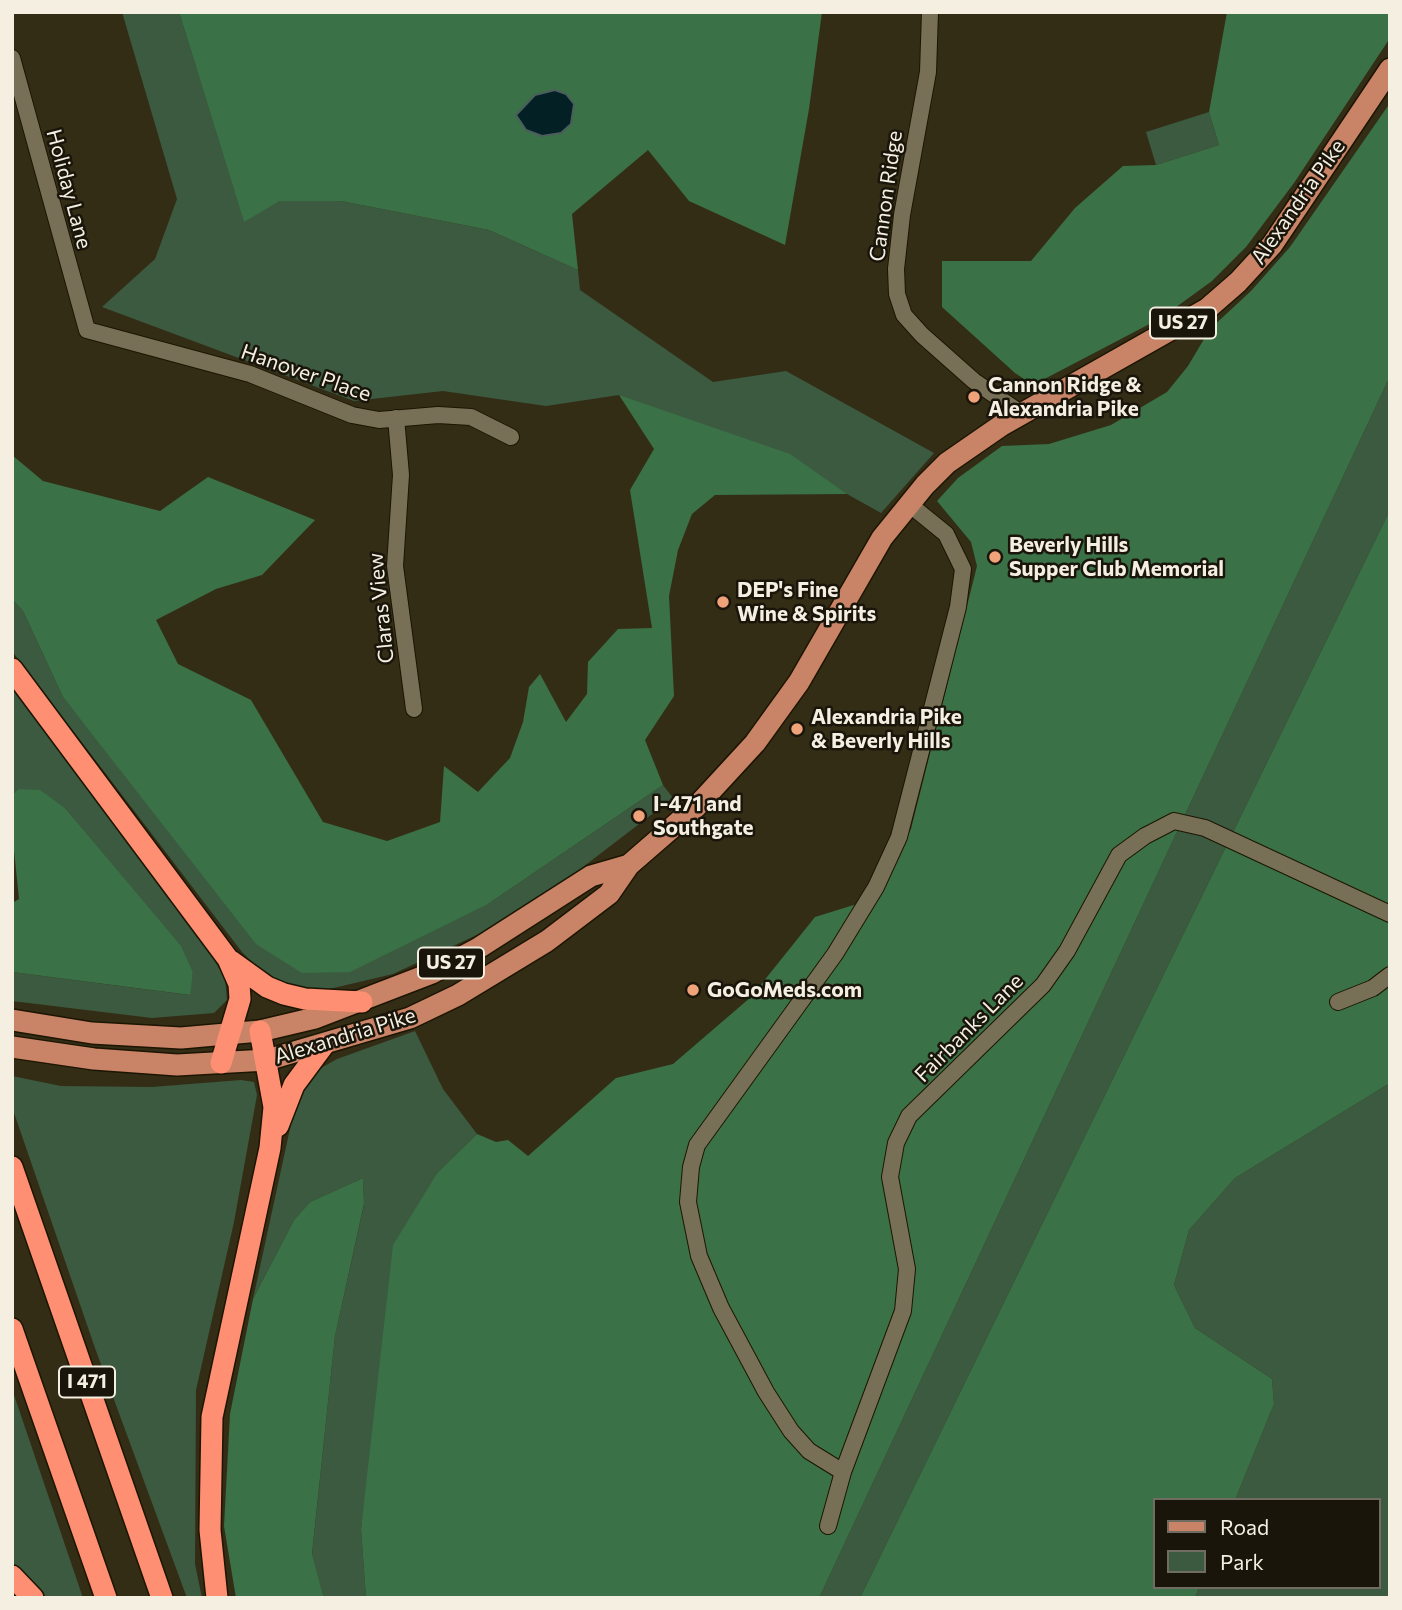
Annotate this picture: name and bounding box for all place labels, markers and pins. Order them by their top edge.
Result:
place label: Cannon Ridge & Alexandria Pike [988,372,1142,422]
marker: Cannon Ridge & Alexandria Pike [966,389,982,405]
place label: Beverly Hills Supper Club Memorial [1009,532,1224,582]
marker: Beverly Hills Supper Club Memorial [987,549,1003,565]
place label: DEP's Fine Wine & Spirits [737,577,876,627]
marker: DEP's Fine Wine & Spirits [715,594,731,610]
place label: Alexandria Pike & Beverly Hills [811,704,962,754]
marker: Alexandria Pike & Beverly Hills [789,721,805,737]
place label: I-471 and Southgate [653,791,754,841]
marker: I-471 and Southgate [631,808,647,824]
place label: GoGoMeds.com [707,977,862,1003]
marker: GoGoMeds.com [685,982,701,998]

